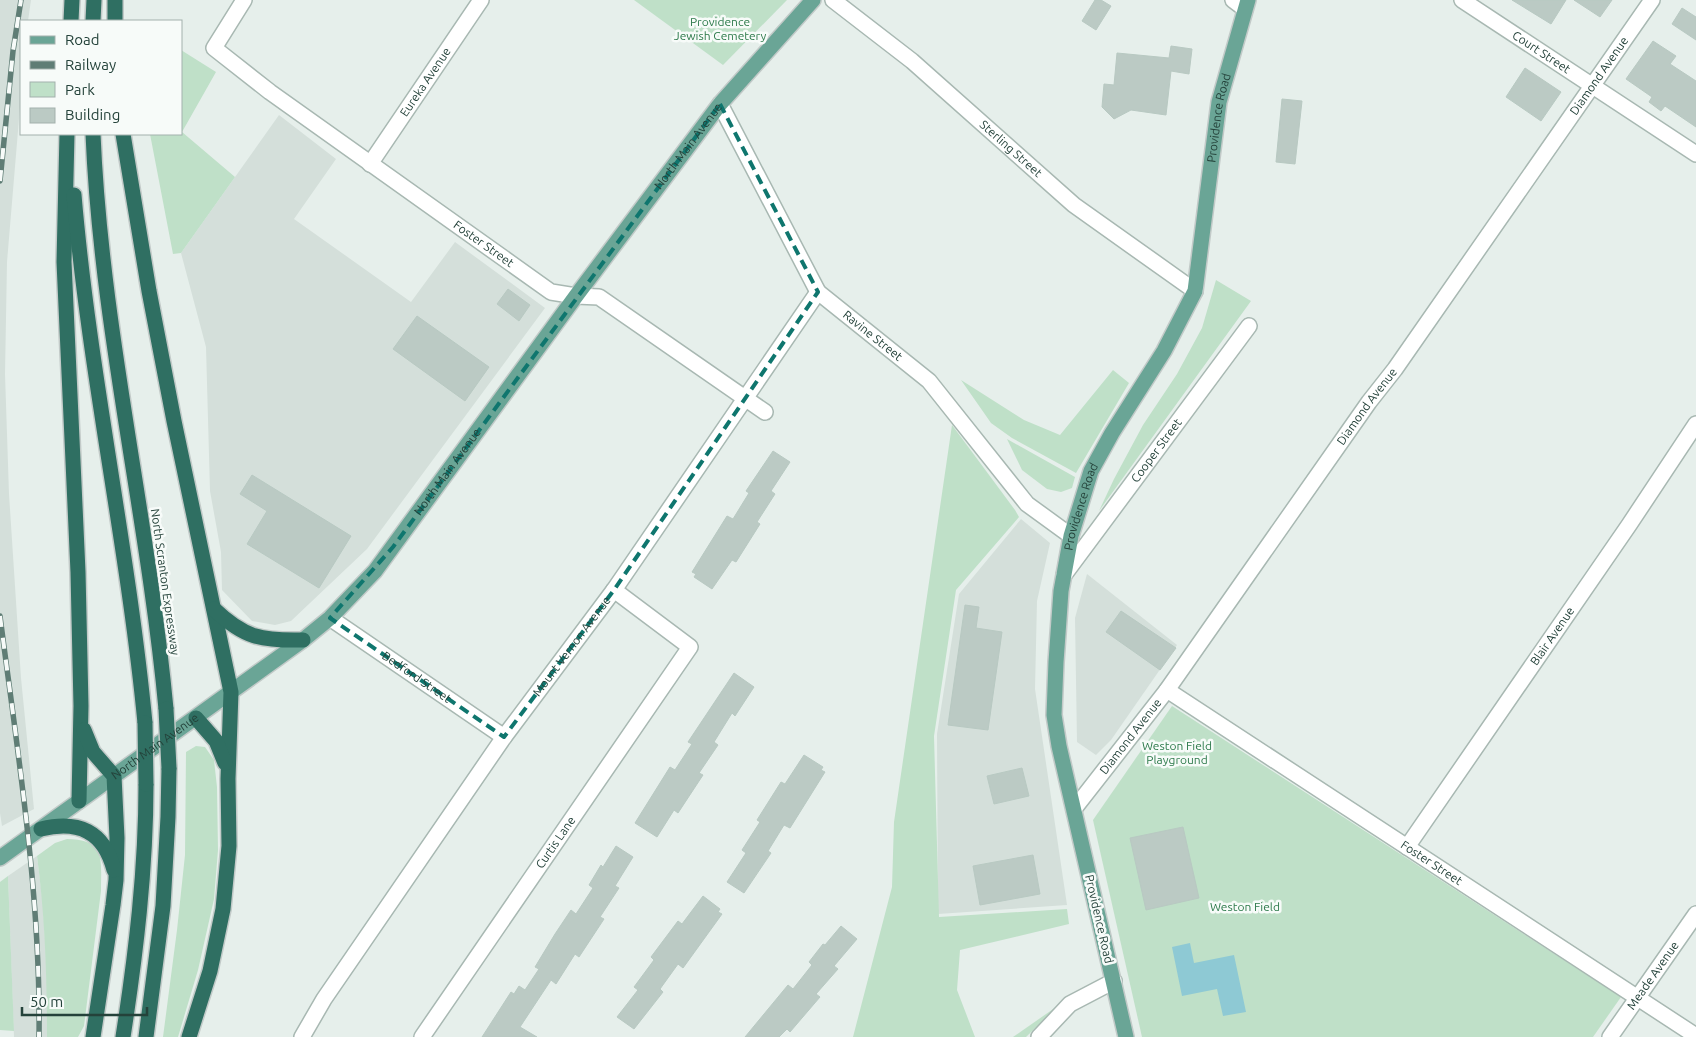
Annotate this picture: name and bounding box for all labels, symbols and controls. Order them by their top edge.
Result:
park label: Providence Jewish Cemetery [674,15,766,42]
legend [20,20,182,135]
street label: Court Street [1510,28,1573,76]
text: Road [65,31,100,48]
street label: Diamond Avenue [1567,34,1630,117]
street label: Eureka Avenue [397,45,453,119]
text: Railway [65,56,116,73]
street label: Providence Road [1204,72,1233,163]
text: Park [65,81,95,98]
street label: North Main Avenue [651,100,724,191]
text: Building [65,106,120,123]
street label: Sterling Street [978,118,1045,180]
street label: Foster Street [451,218,517,270]
street label: Ravine Street [841,308,905,363]
street label: Diamond Avenue [1334,365,1399,447]
street label: Cooper Street [1128,416,1184,485]
street label: North Main Avenue [411,426,483,517]
street label: Providence Road [1062,460,1100,551]
street label: North Scranton Expressway [149,508,182,656]
street label: Mount Vernon Avenue [530,594,613,698]
street label: Blair Avenue [1527,604,1576,667]
street label: Bedford Street [380,649,454,705]
street label: Diamond Avenue [1097,696,1164,776]
street label: North Main Avenue [109,710,201,782]
park label: Weston Field Playground [1142,739,1212,766]
street label: Curtis Lane [533,814,578,871]
street label: Foster Street [1399,838,1465,888]
street label: Providence Road [1083,873,1116,964]
park label: Weston Field [1210,900,1280,913]
street label: Meade Avenue [1624,939,1681,1012]
scale bar [22,984,148,1016]
text: 50 m [30,993,63,1010]

